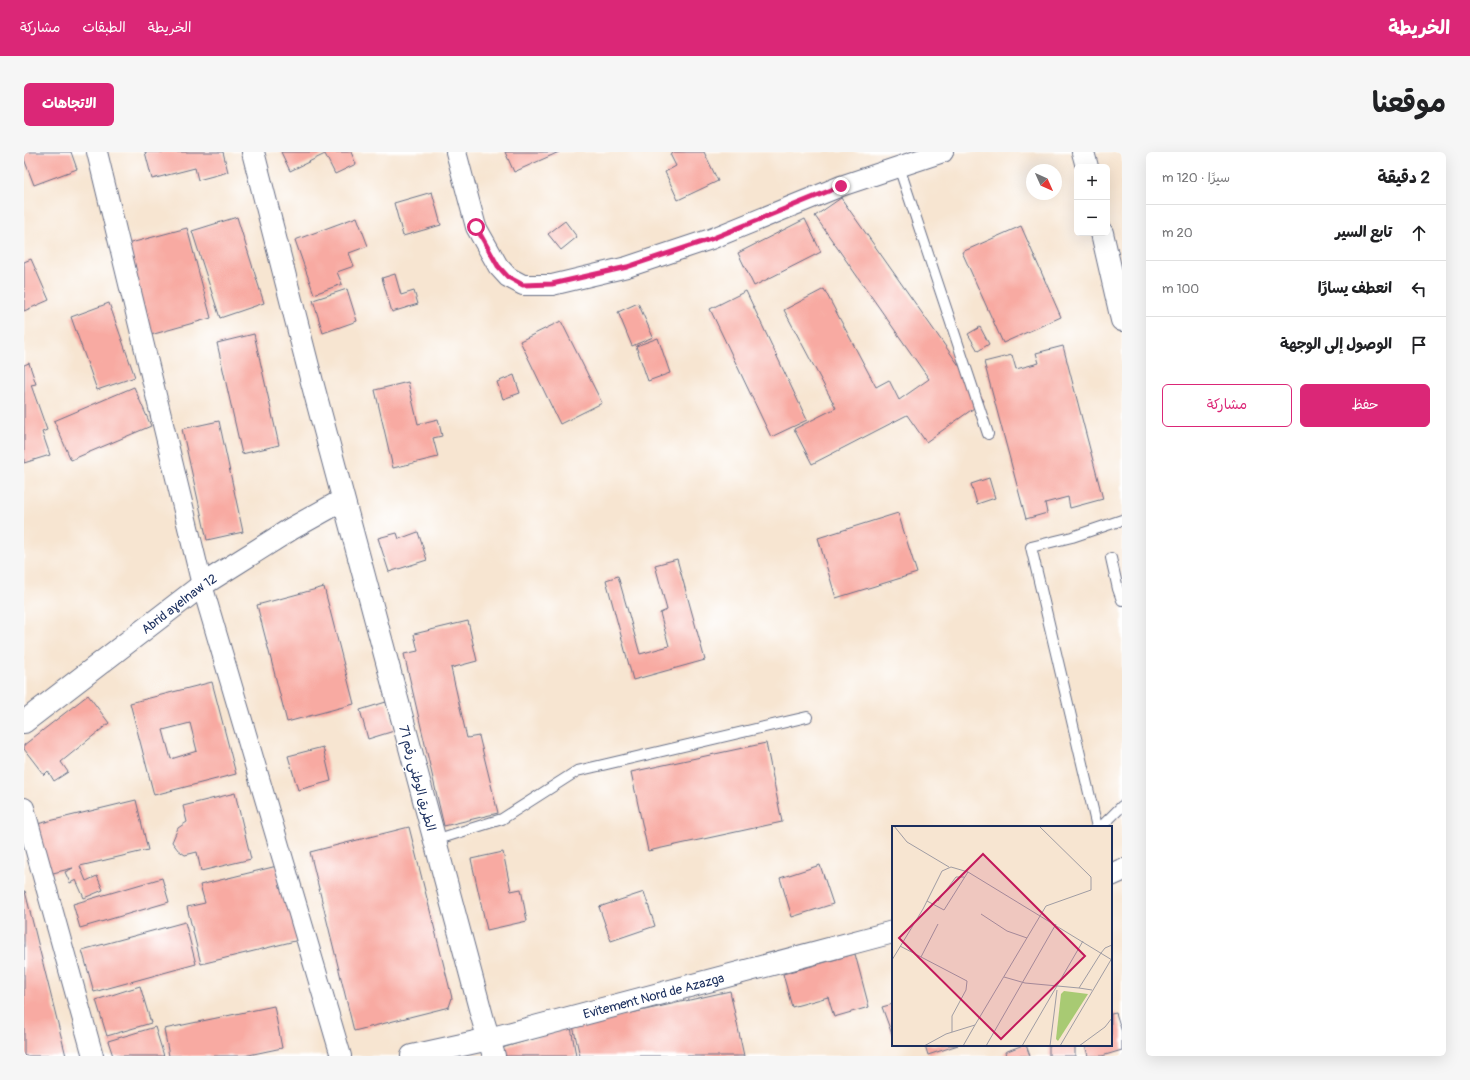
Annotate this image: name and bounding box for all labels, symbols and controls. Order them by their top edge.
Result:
text: الخريطة [1388,16,1450,40]
text: مشاركة [20,19,60,36]
text: الطبقات [82,19,126,36]
text: الخريطة [148,19,191,36]
button: الاتجاهات [24,83,114,126]
text: موقعنا [1372,86,1446,121]
north arrow [1026,164,1062,200]
map controls [1074,164,1110,236]
button: + [1074,164,1110,200]
text: 2 دقيقة [1378,167,1430,188]
text: سيرًا · 120 m [1162,170,1230,186]
route end [832,177,850,195]
button: − [1074,200,1110,236]
route start [467,218,485,236]
icon: ahead [1408,222,1430,244]
text: تابع السير [1335,223,1392,242]
text: 20 m [1162,225,1193,241]
icon: left [1408,278,1430,300]
text: انعطف يسارًا [1318,279,1392,298]
text: 100 m [1162,281,1199,297]
icon: arrive [1408,334,1430,356]
text: الوصول إلى الوجهة [1280,335,1392,354]
button: مشاركة [1162,384,1292,427]
button: حفظ [1300,384,1430,427]
street label: Abrid aɣelnaw 12 [138,571,220,638]
street label: الطريق الوطني رقم 71 [392,724,439,834]
inset map [892,826,1112,1046]
street label: Evitement Nord de Azazga [582,970,726,1023]

